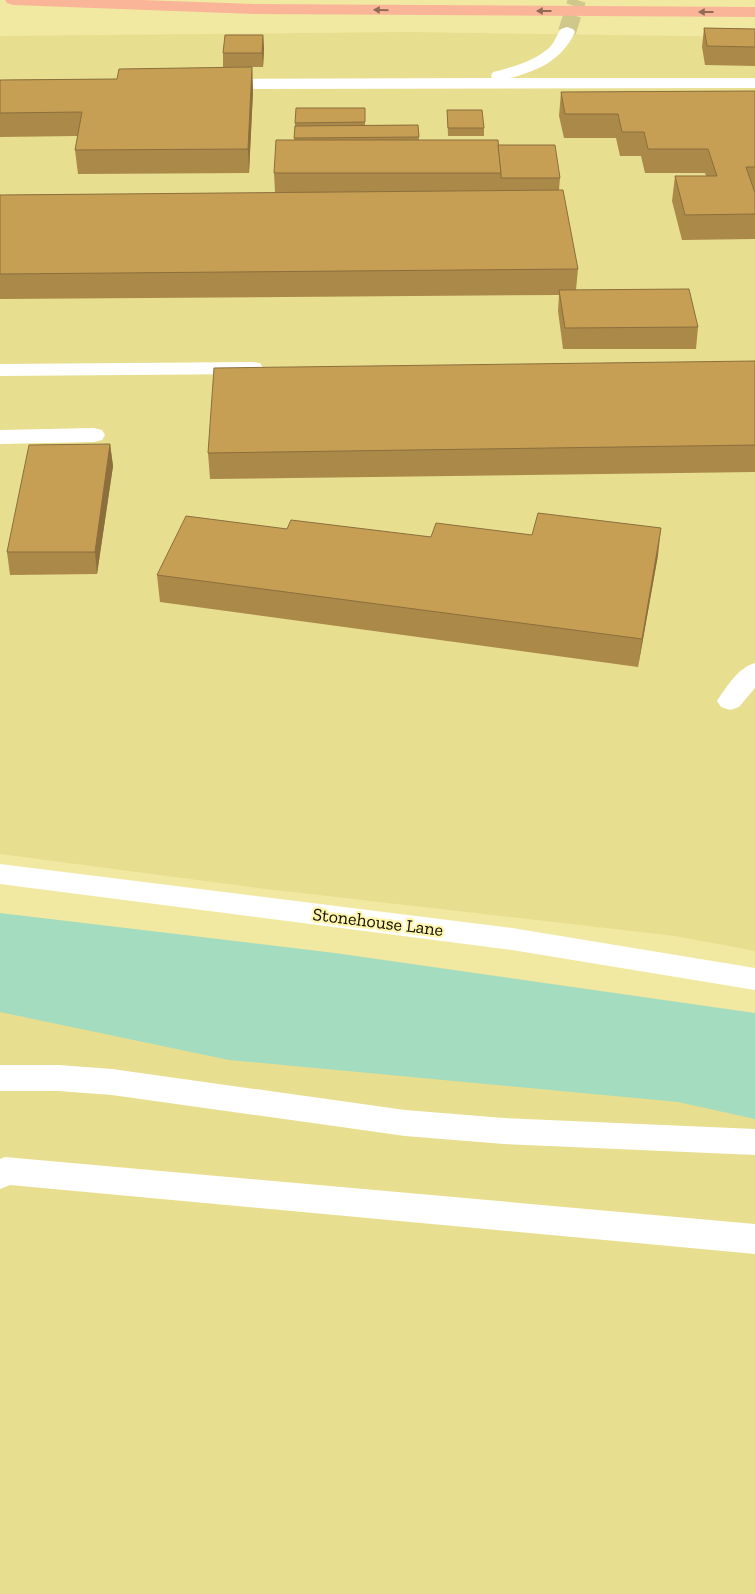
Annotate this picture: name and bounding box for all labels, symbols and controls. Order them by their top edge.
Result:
one-way arrow [373,6,389,14]
one-way arrow [536,7,552,15]
one-way arrow [698,8,714,16]
street label: Stonehouse Lane [311,903,445,941]

